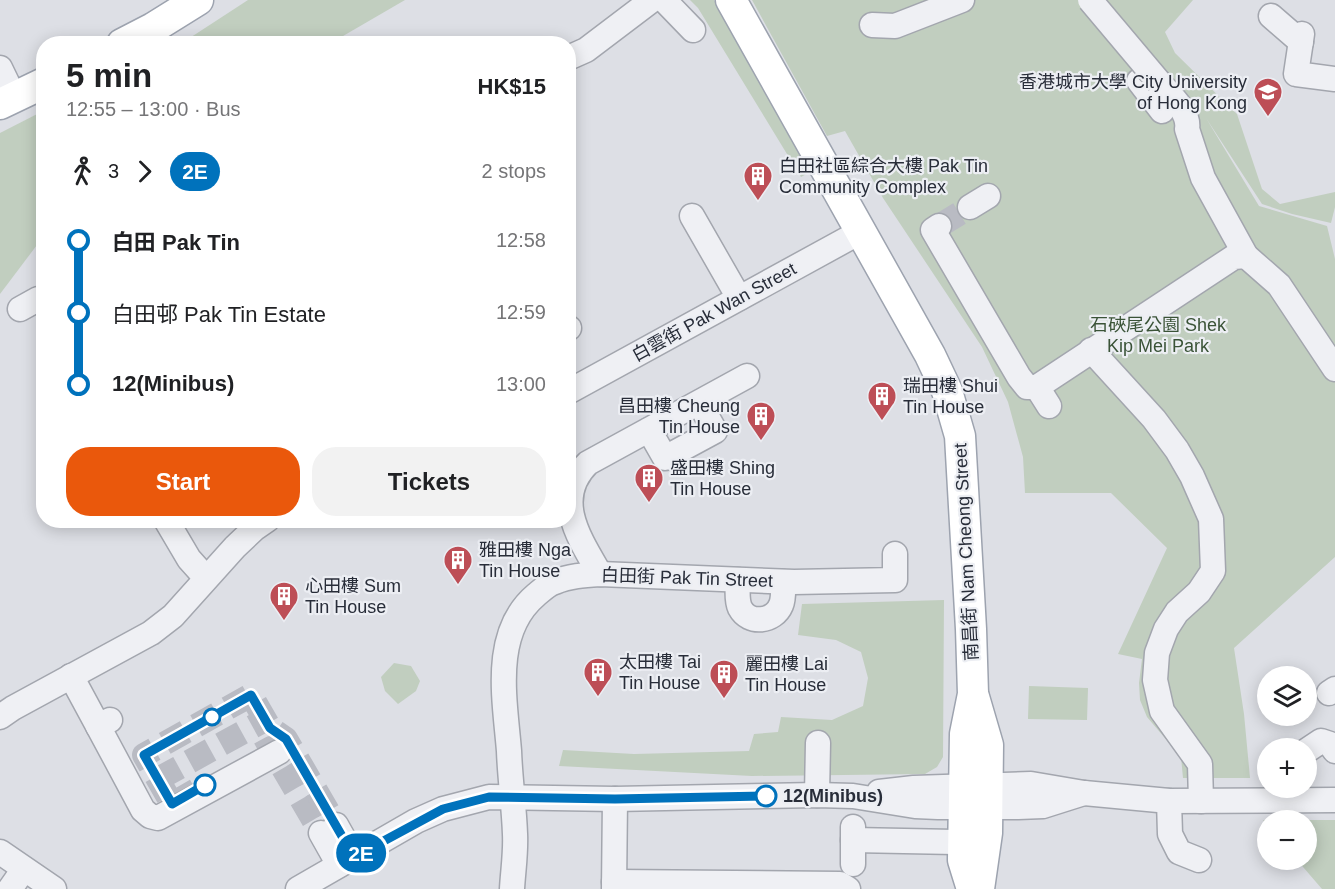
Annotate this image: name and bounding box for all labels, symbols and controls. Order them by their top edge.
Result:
text: 5 min [66,57,152,94]
place label: 香港城市大學 City University of Hong Kong [1019,72,1247,113]
text: HK$15 [478,74,546,99]
school or university icon: 香港城市大學 City University of Hong Kong [1252,76,1284,118]
text: 12:55 – 13:00 · Bus [66,98,241,120]
icon: walk [66,155,99,188]
icon: forward [128,155,161,188]
place label: 白田社區綜合大樓 Pak Tin Community Complex [779,156,988,197]
text: 3 [108,160,119,182]
text: 2E [182,160,208,183]
text: 2 stops [482,160,546,182]
building icon: 白田社區綜合大樓 Pak Tin Community Complex [742,160,774,202]
text: 12:58 [496,229,546,251]
text: 白田 Pak Tin [112,230,240,255]
street label: 白雲街 Pak Wan Street [629,259,799,365]
text: 12:59 [496,301,546,323]
text: 白田邨 Pak Tin Estate [112,302,326,327]
park label: 石硤尾公園 Shek Kip Mei Park [1090,315,1227,356]
text: 12(Minibus) [112,371,234,396]
text: 13:00 [496,373,546,395]
place label: 瑞田樓 Shui Tin House [903,376,998,417]
building icon: 瑞田樓 Shui Tin House [866,380,898,422]
place label: 昌田樓 Cheung Tin House [618,396,740,437]
building icon: 昌田樓 Cheung Tin House [745,400,777,442]
street label: 南昌街 Nam Cheong Street [950,443,982,661]
button: Start [66,447,300,516]
button: Tickets [312,447,546,516]
place label: 盛田樓 Shing Tin House [670,458,775,499]
building icon: 盛田樓 Shing Tin House [633,462,665,504]
place label: 雅田樓 Nga Tin House [479,540,572,581]
building icon: 雅田樓 Nga Tin House [442,544,474,586]
street label: 白田街 Pak Tin Street [601,565,773,591]
place label: 心田樓 Sum Tin House [305,576,401,617]
building icon: 心田樓 Sum Tin House [268,580,300,622]
place label: 太田樓 Tai Tin House [619,652,701,693]
place label: 麗田樓 Lai Tin House [745,654,828,695]
building icon: 太田樓 Tai Tin House [582,656,614,698]
building icon: 麗田樓 Lai Tin House [708,658,740,700]
map controls [1257,666,1317,870]
button: layers [1257,666,1317,726]
unlabelled marker [203,708,221,726]
button: + [1257,738,1317,798]
unlabelled marker [194,774,216,796]
marker: 12(Minibus) [755,785,777,807]
place label: 12(Minibus) [783,786,883,806]
button: − [1257,810,1317,870]
line badge: 2E [334,834,388,872]
text: 2E [348,842,374,865]

